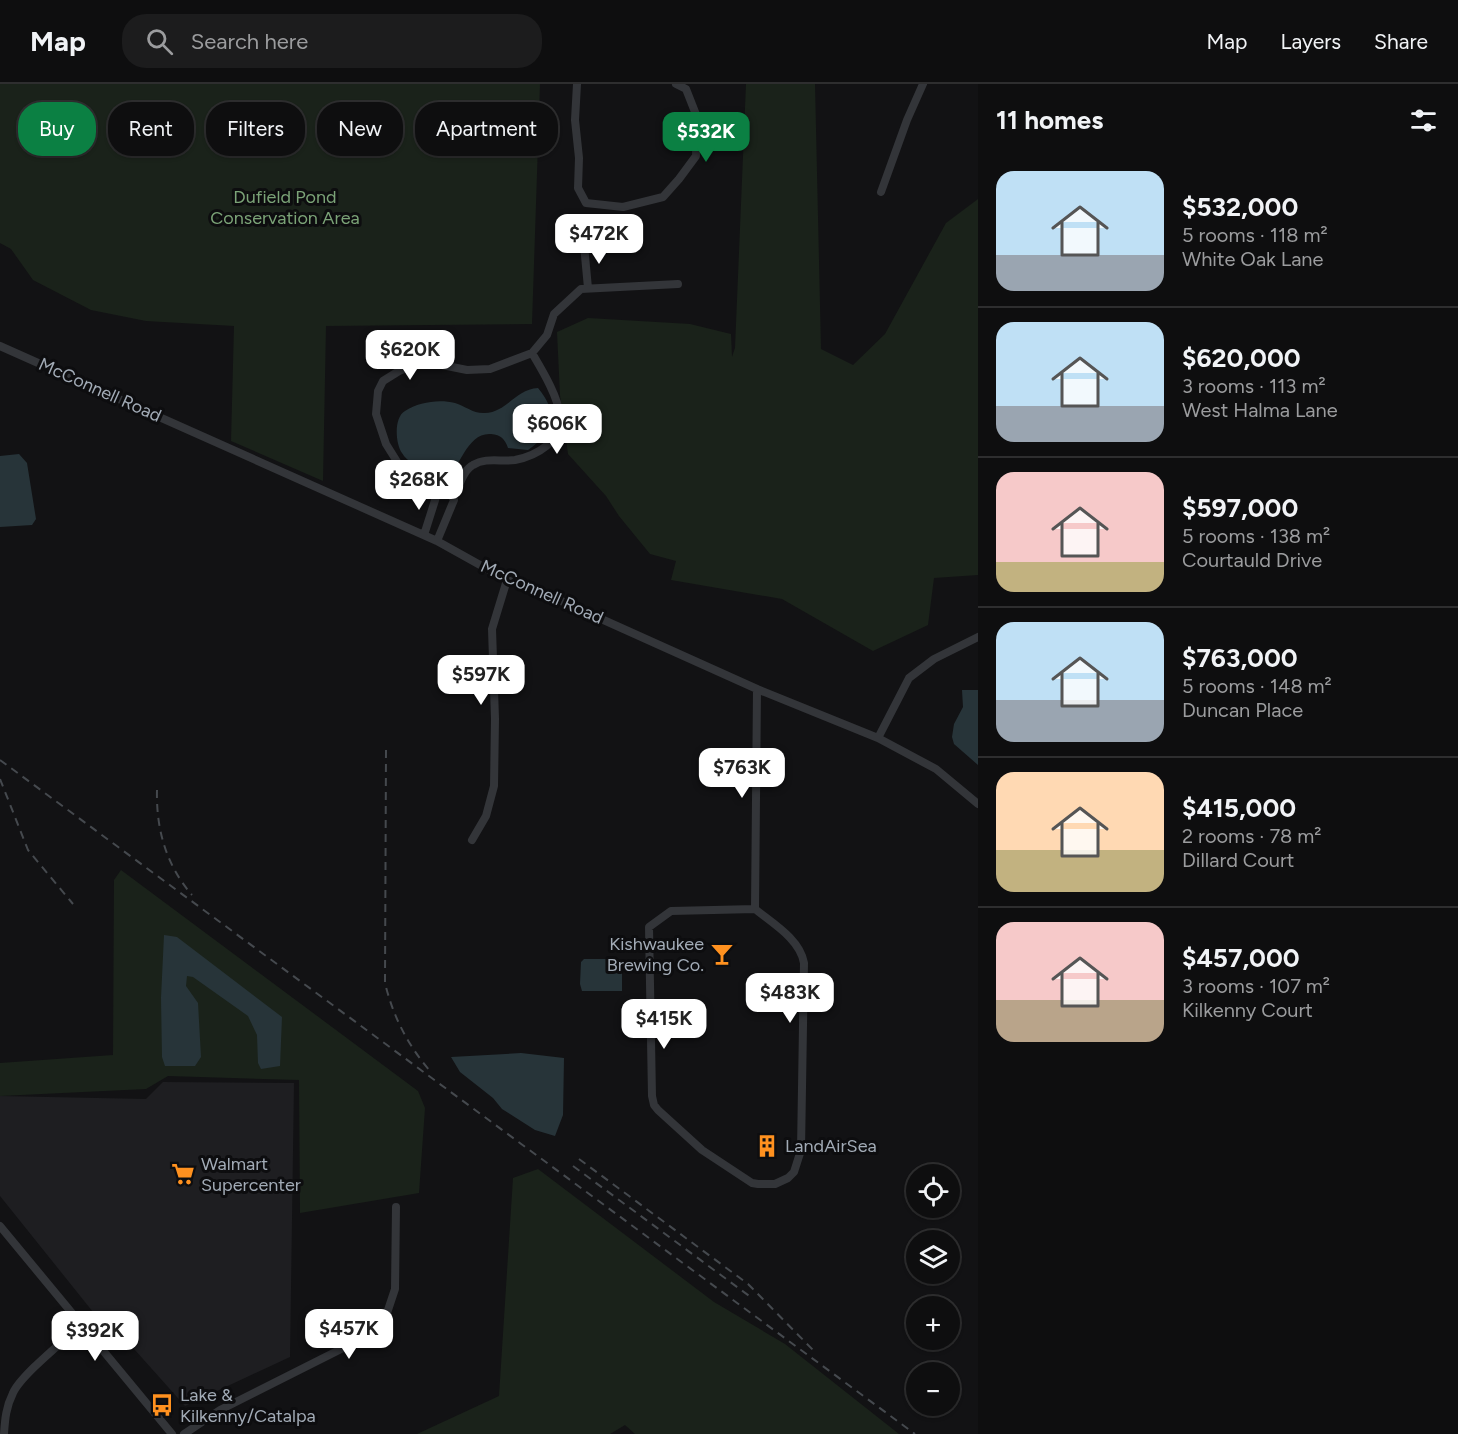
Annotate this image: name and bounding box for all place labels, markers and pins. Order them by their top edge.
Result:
pin: $532K [664,112,748,163]
pin: $472K [557,214,641,265]
pin: $620K [368,330,452,381]
pin: $606K [515,404,599,455]
pin: $268K [377,460,461,511]
pin: $597K [439,655,523,706]
pin: $763K [700,748,784,799]
place label: Kishwaukee Brewing Co. [607,933,704,976]
bar icon: Kishwaukee Brewing Co. [709,941,735,967]
pin: $483K [748,973,832,1024]
pin: $415K [622,999,706,1050]
building icon: LandAirSea [754,1133,780,1159]
place label: LandAirSea [785,1135,877,1157]
place label: Walmart Supercenter [201,1153,301,1196]
supermarket icon: Walmart Supercenter [170,1161,196,1187]
pin: $457K [307,1309,391,1360]
pin: $392K [53,1311,137,1362]
place label: Lake & Kilkenny/Catalpa [180,1384,316,1427]
bus stop icon: Lake & Kilkenny/Catalpa [149,1392,175,1418]

